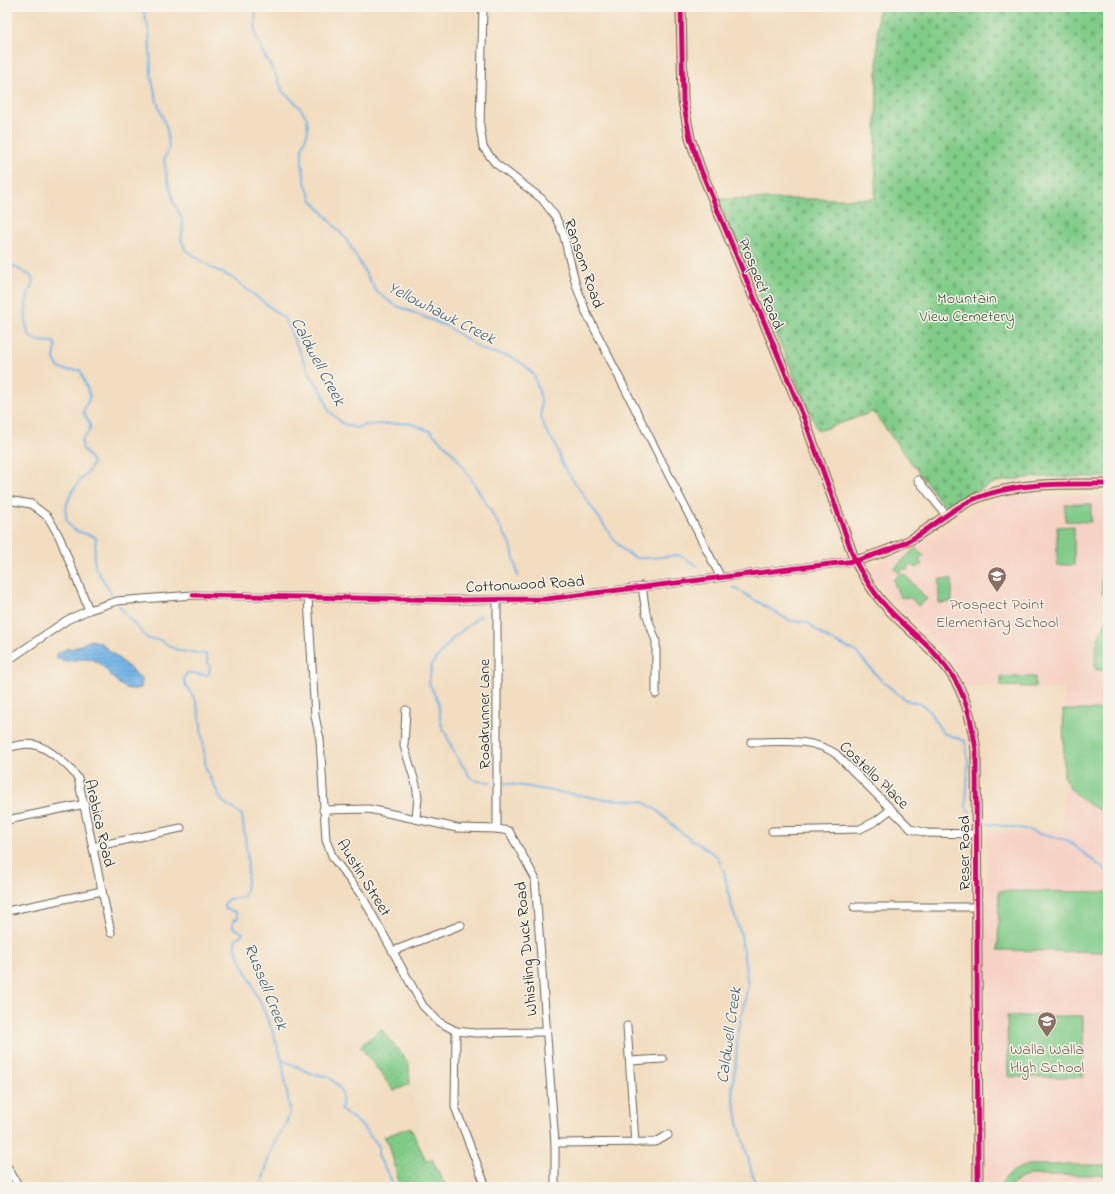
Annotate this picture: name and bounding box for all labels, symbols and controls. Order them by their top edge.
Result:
street label: Ransom Road [557,216,610,312]
street label: Prospect Road [731,234,789,333]
water label: Yellowhawk Creek [383,275,501,352]
park label: Mountain View Cemetery [919,287,1014,329]
water label: Caldwell Creek [284,313,352,412]
school or university icon: Prospect Point Elementary School [986,565,1008,593]
street label: Cottonwood Road [465,570,585,600]
place label: Prospect Point Elementary School [936,593,1059,635]
street label: Roadrunner Lane [473,658,497,769]
street label: Costello Place [833,736,915,816]
street label: Arabica Road [77,777,121,870]
street label: Reser Road [953,815,977,891]
street label: Austin Street [330,835,397,922]
street label: Whistling Duck Road [509,881,545,1017]
water label: Russell Creek [237,940,295,1035]
water label: Caldwell Creek [710,984,749,1085]
school or university icon: Walla Walla High School [1036,1010,1058,1038]
place label: Walla Walla High School [1010,1038,1084,1080]

